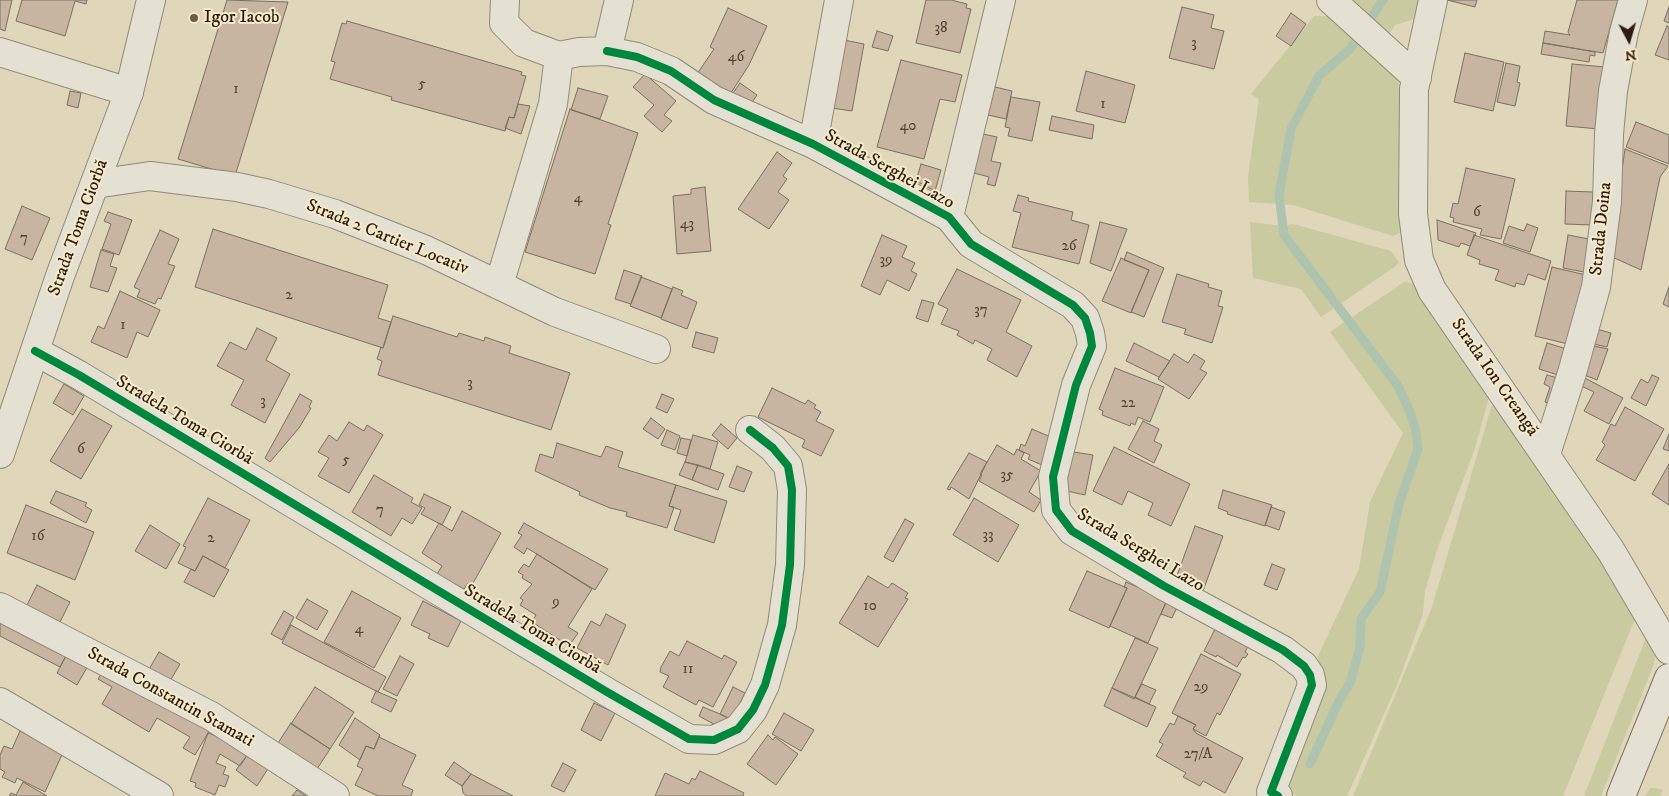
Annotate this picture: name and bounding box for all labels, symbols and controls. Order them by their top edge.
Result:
place label: Igor Iacob [204,7,279,29]
marker: Igor Iacob [188,12,200,24]
north arrow [1604,15,1654,65]
house number: 38 [934,20,948,38]
house number: 3 [1191,35,1197,53]
text: N [1624,45,1637,64]
house number: 46 [728,49,744,67]
house number: 5 [418,76,426,94]
house number: 1 [233,81,239,99]
house number: 1 [1100,96,1106,114]
house number: 40 [900,118,916,136]
street label: Strada Serghei Lazo [820,125,958,215]
street label: Strada Toma Ciorbă [44,157,114,299]
street label: Strada Doina [1586,181,1618,277]
house number: 4 [574,190,582,208]
street label: Strada 2 Cartier Locativ [303,196,471,280]
house number: 6 [1473,204,1481,222]
house number: 43 [680,216,694,234]
house number: 7 [20,230,28,248]
house number: 26 [1061,238,1077,256]
house number: 39 [879,252,893,270]
house number: 2 [285,287,293,305]
house number: 37 [974,302,988,320]
street label: Strada Ion Creangă [1445,315,1543,441]
house number: 1 [120,317,126,335]
street label: Stradela Toma Ciorbă [111,371,257,471]
house number: 3 [467,375,473,393]
house number: 3 [260,393,266,411]
house number: 22 [1121,395,1135,413]
house number: 6 [77,441,85,459]
house number: 5 [342,452,350,470]
house number: 35 [1000,467,1014,485]
house number: 7 [376,502,384,520]
street label: Strada Serghei Lazo [1072,504,1208,598]
house number: 33 [982,527,994,545]
house number: 16 [31,528,45,546]
house number: 2 [207,530,215,548]
street label: Stradela Toma Ciorbă [459,580,605,680]
house number: 9 [552,594,560,612]
house number: 10 [863,598,877,616]
house number: 4 [355,621,363,639]
street label: Strada Constantin Stamati [83,643,257,753]
house number: 11 [682,661,694,679]
house number: 29 [1194,679,1208,697]
house number: 27/A [1184,746,1212,764]

